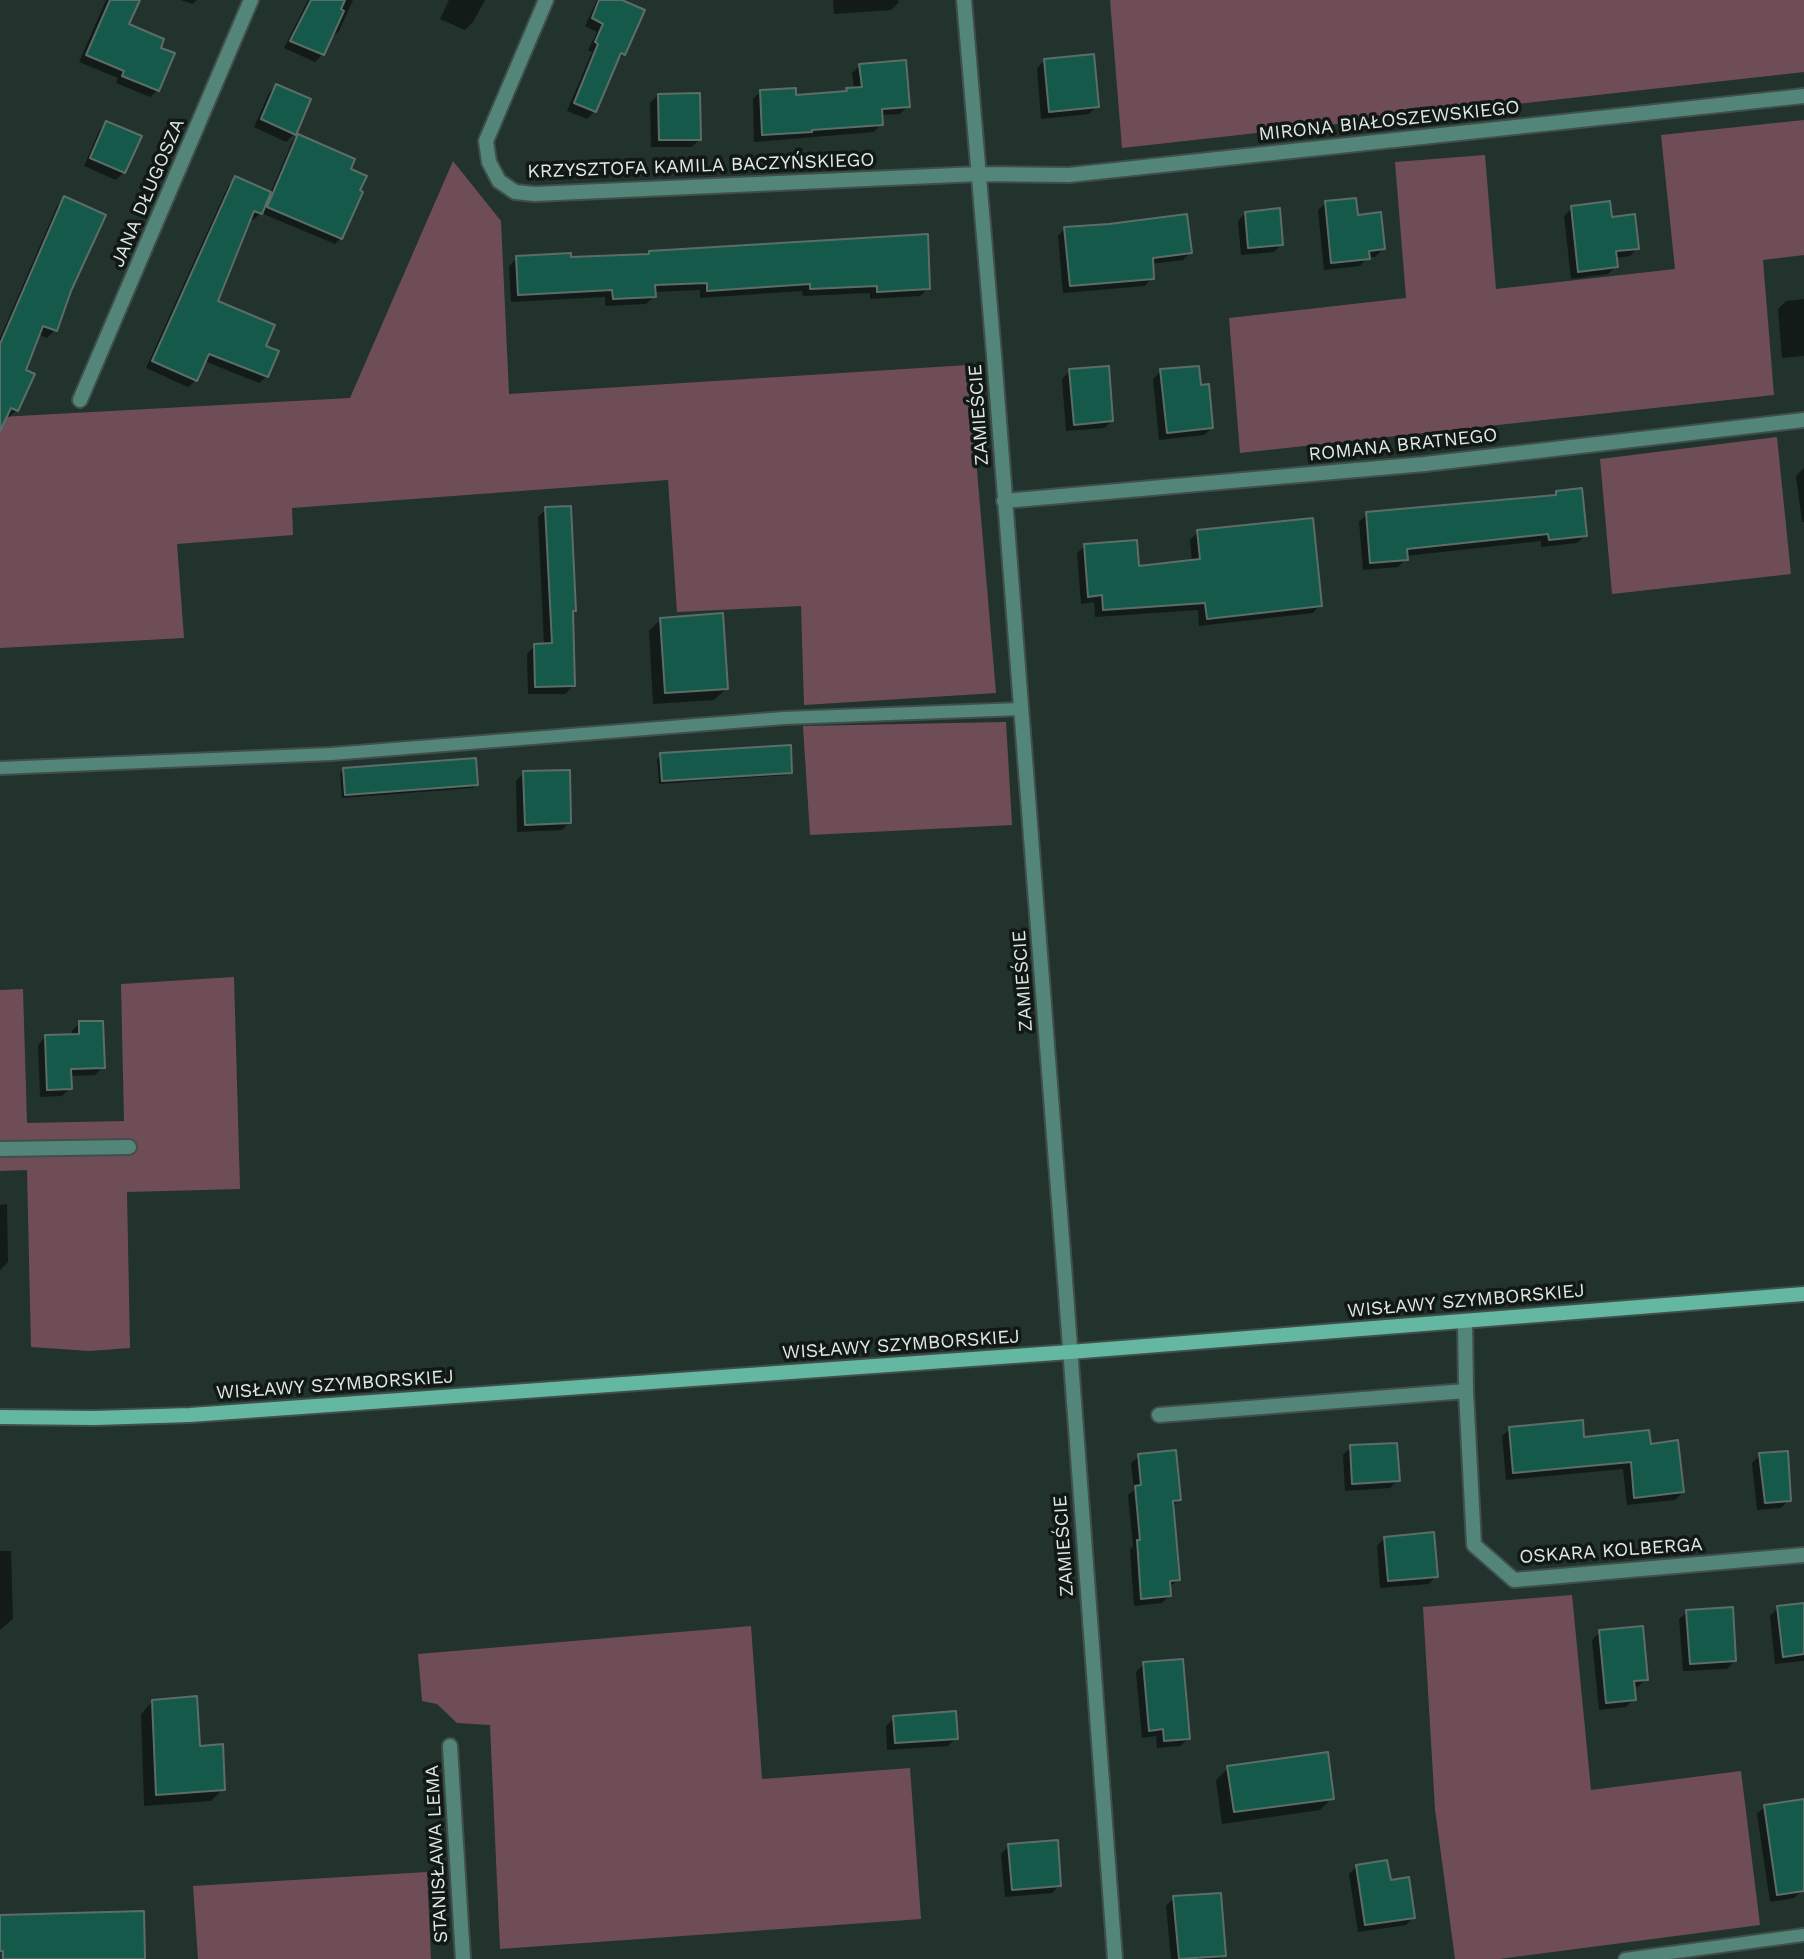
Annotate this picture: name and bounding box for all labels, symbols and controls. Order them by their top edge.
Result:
street label: MIRONA BIAŁOSZEWSKIEGO [1257,96,1521,146]
street label: JANA DŁUGOSZA [106,115,190,271]
street label: KRZYSZTOFA KAMILA BACZYŃSKIEGO [527,149,875,183]
street label: ZAMIEŚCIE [964,364,994,466]
street label: ROMANA BRATNEGO [1308,424,1498,466]
street label: ZAMIEŚCIE [1008,930,1038,1032]
street label: WISŁAWY SZYMBORSKIEJ [1346,1279,1586,1323]
street label: WISŁAWY SZYMBORSKIEJ [781,1325,1021,1365]
street label: WISŁAWY SZYMBORSKIEJ [215,1365,455,1405]
street label: ZAMIEŚCIE [1049,1495,1079,1597]
street label: OSKARA KOLBERGA [1518,1533,1704,1569]
street label: STANISŁAWA LEMA [421,1764,453,1944]

